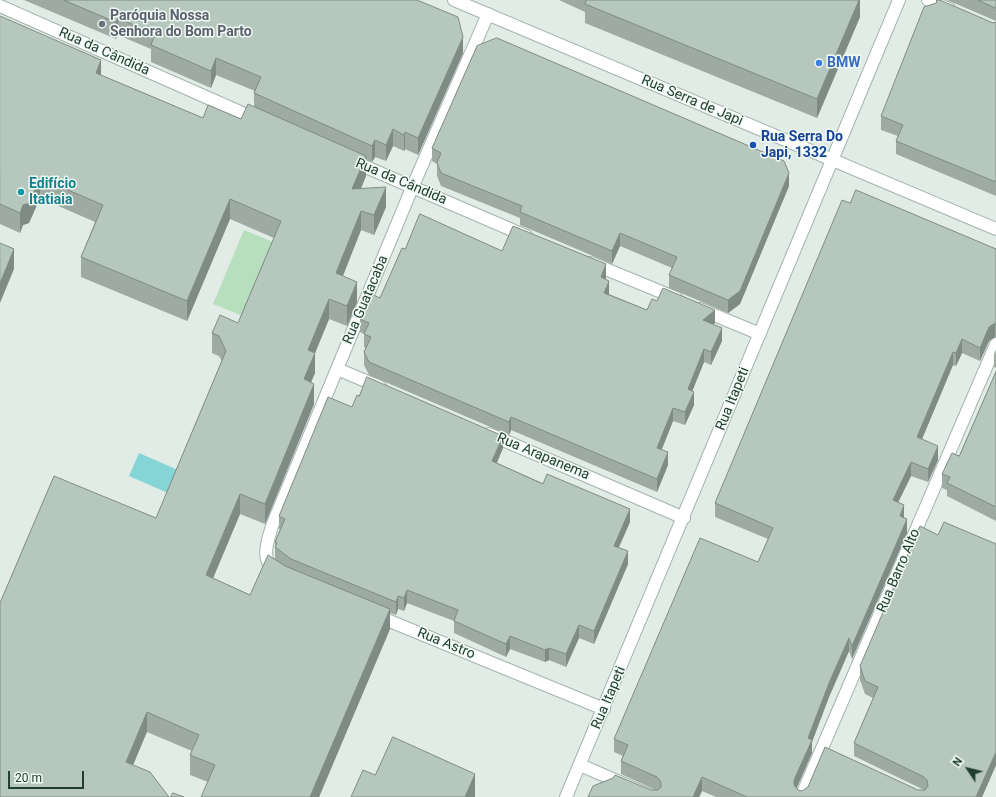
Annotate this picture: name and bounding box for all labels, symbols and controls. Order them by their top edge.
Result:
place label: Paróquia Nossa Senhora do Bom Parto [110,8,252,40]
marker: Paróquia Nossa Senhora do Bom Parto [97,19,107,29]
street label: Rua da Cândida [56,24,152,80]
place label: BMW [827,55,860,71]
marker: BMW [814,58,824,68]
street label: Rua Serra de Japi [639,72,745,130]
place label: Rua Serra Do Japi, 1332 [761,129,843,162]
marker: Rua Serra Do Japi, 1332 [748,140,758,150]
street label: Rua da Cândida [353,155,449,209]
place label: Edifício Itatiaia [29,176,76,208]
marker: Edifício Itatiaia [16,187,26,197]
street label: Rua Guatacaba [340,253,392,347]
street label: Rua Itapeti [713,365,753,433]
street label: Rua Arapanema [494,430,592,484]
street label: Rua Barro Alto [874,527,924,615]
street label: Rua Astro [415,625,477,663]
street label: Rua Itapeti [588,664,630,732]
north arrow [948,749,988,789]
text: N [950,755,965,769]
scale bar [10,763,86,789]
text: 20 m [15,771,42,785]

